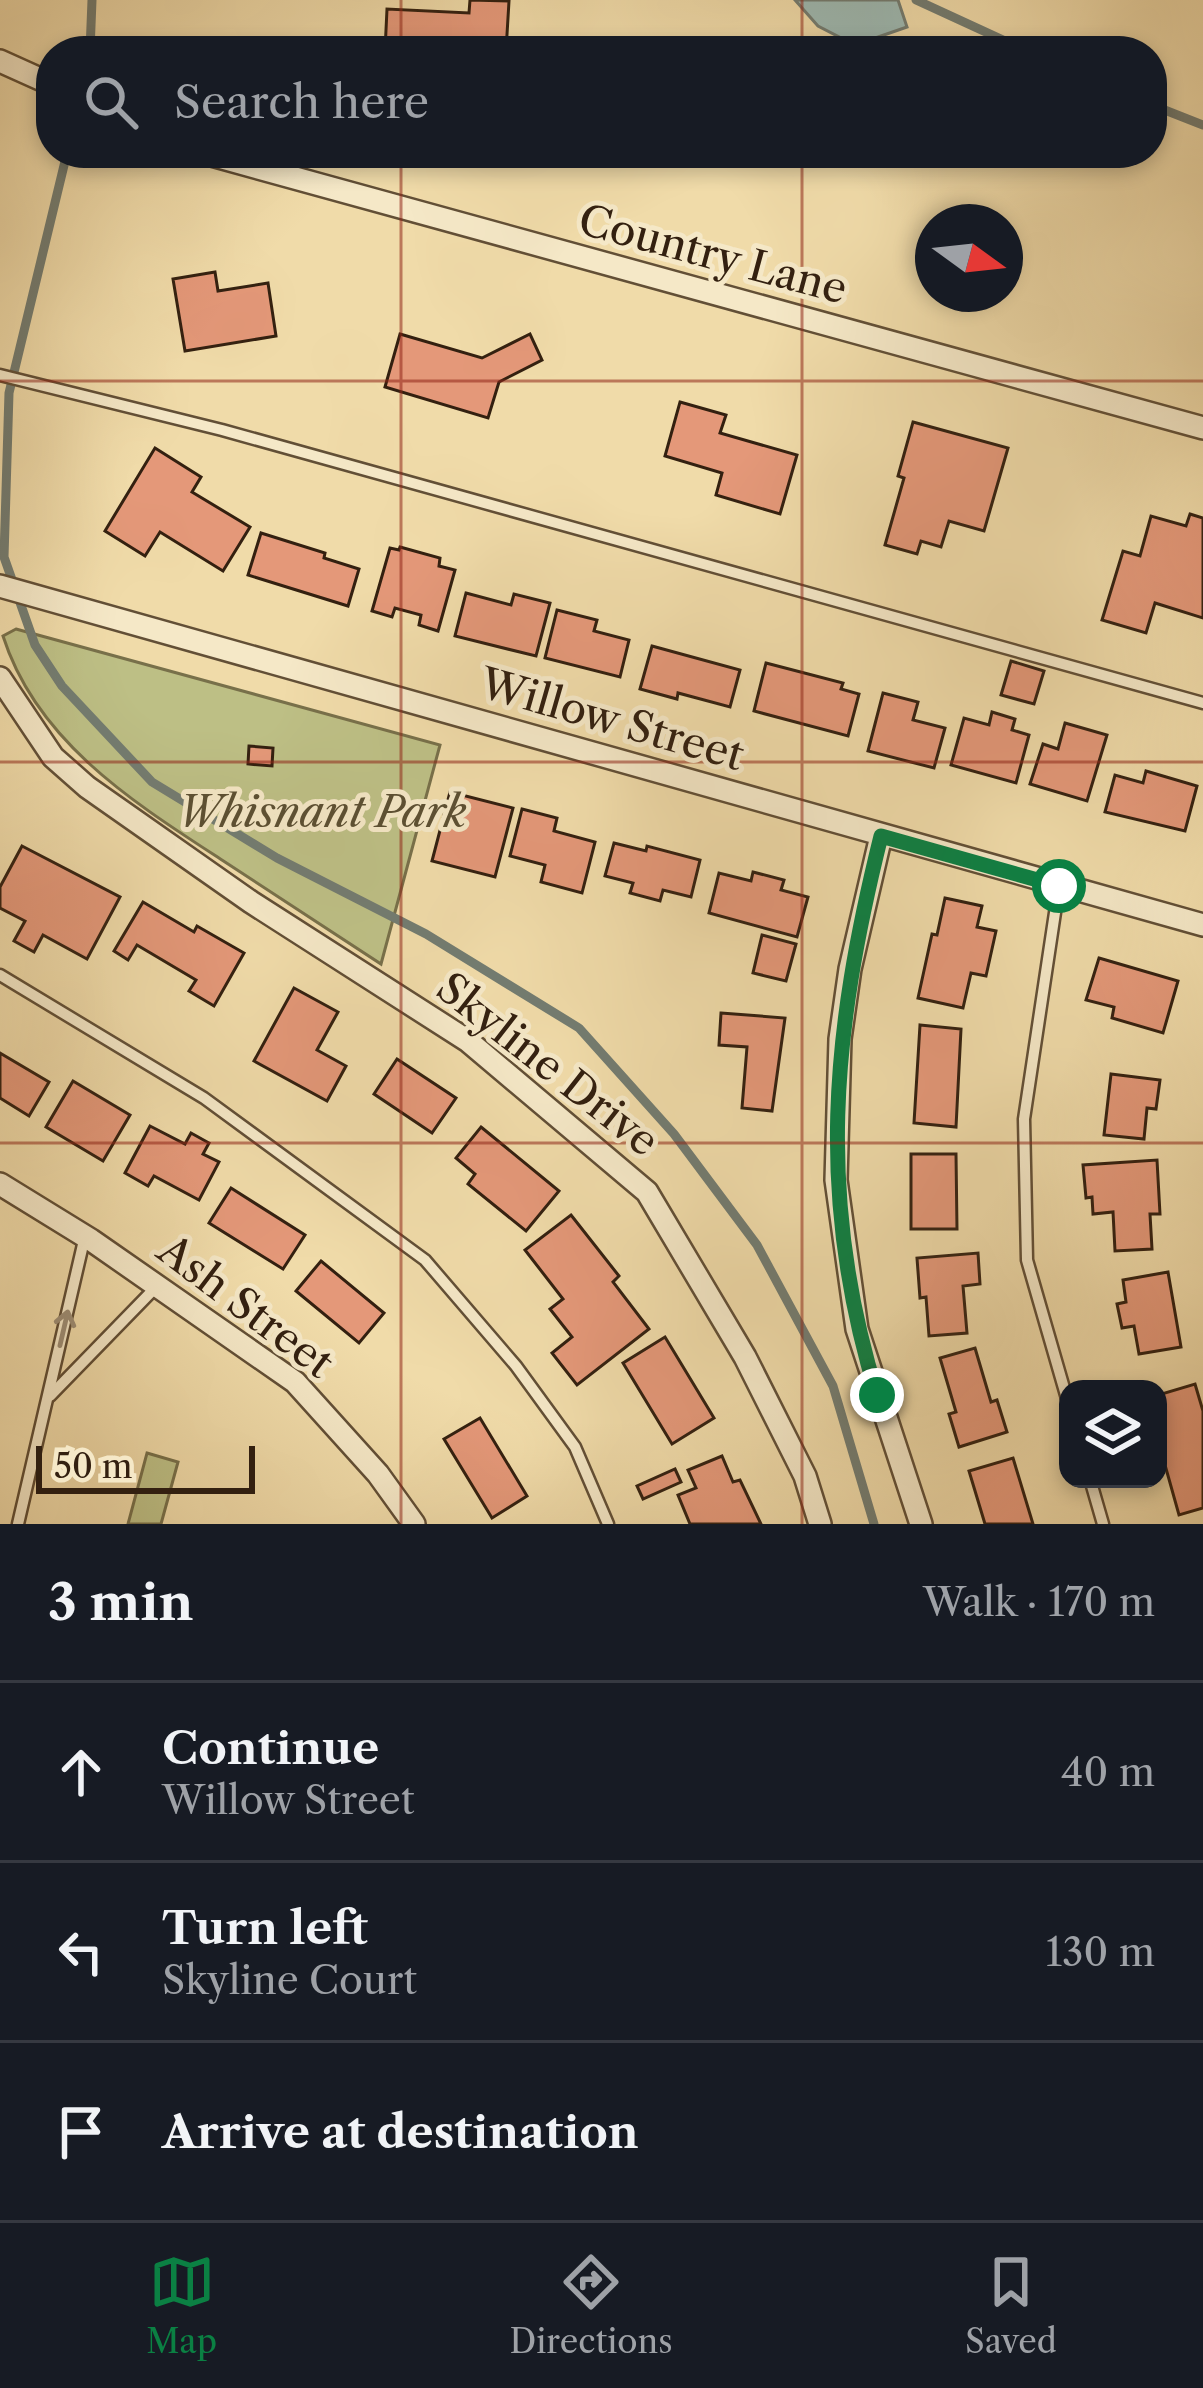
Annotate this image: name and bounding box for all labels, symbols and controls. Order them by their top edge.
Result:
search box [36,36,1167,168]
icon: search [78,69,144,135]
text: Search here [174,74,429,130]
street label: Country Lane [573,193,853,315]
north arrow [915,204,1023,312]
street label: Willow Street [473,656,750,782]
park label: Whisnant Park [177,786,467,838]
route start [1032,859,1086,913]
street label: Skyline Drive [427,961,669,1167]
street label: Ash Street [147,1223,344,1389]
one-way arrow [53,1310,76,1348]
route end [850,1368,904,1422]
map controls [1059,1380,1167,1488]
button: layers [1059,1380,1167,1488]
scale bar [36,1440,255,1493]
text: 50 m [54,1446,132,1487]
text: 3 min [48,1571,194,1633]
text: Walk · 170 m [923,1578,1155,1626]
text: Continue [162,1720,379,1776]
icon: ahead [48,1739,114,1805]
text: 40 m [1061,1748,1155,1796]
text: Willow Street [162,1776,414,1824]
text: Turn left [162,1900,368,1956]
icon: left [48,1919,114,1985]
text: 130 m [1046,1928,1155,1976]
text: Skyline Court [162,1956,417,2004]
icon: arrive [48,2099,114,2165]
text: Arrive at destination [162,2104,639,2160]
tab: Map [146,2249,217,2362]
tab: Directions [510,2249,673,2362]
tab: Saved [965,2249,1057,2362]

